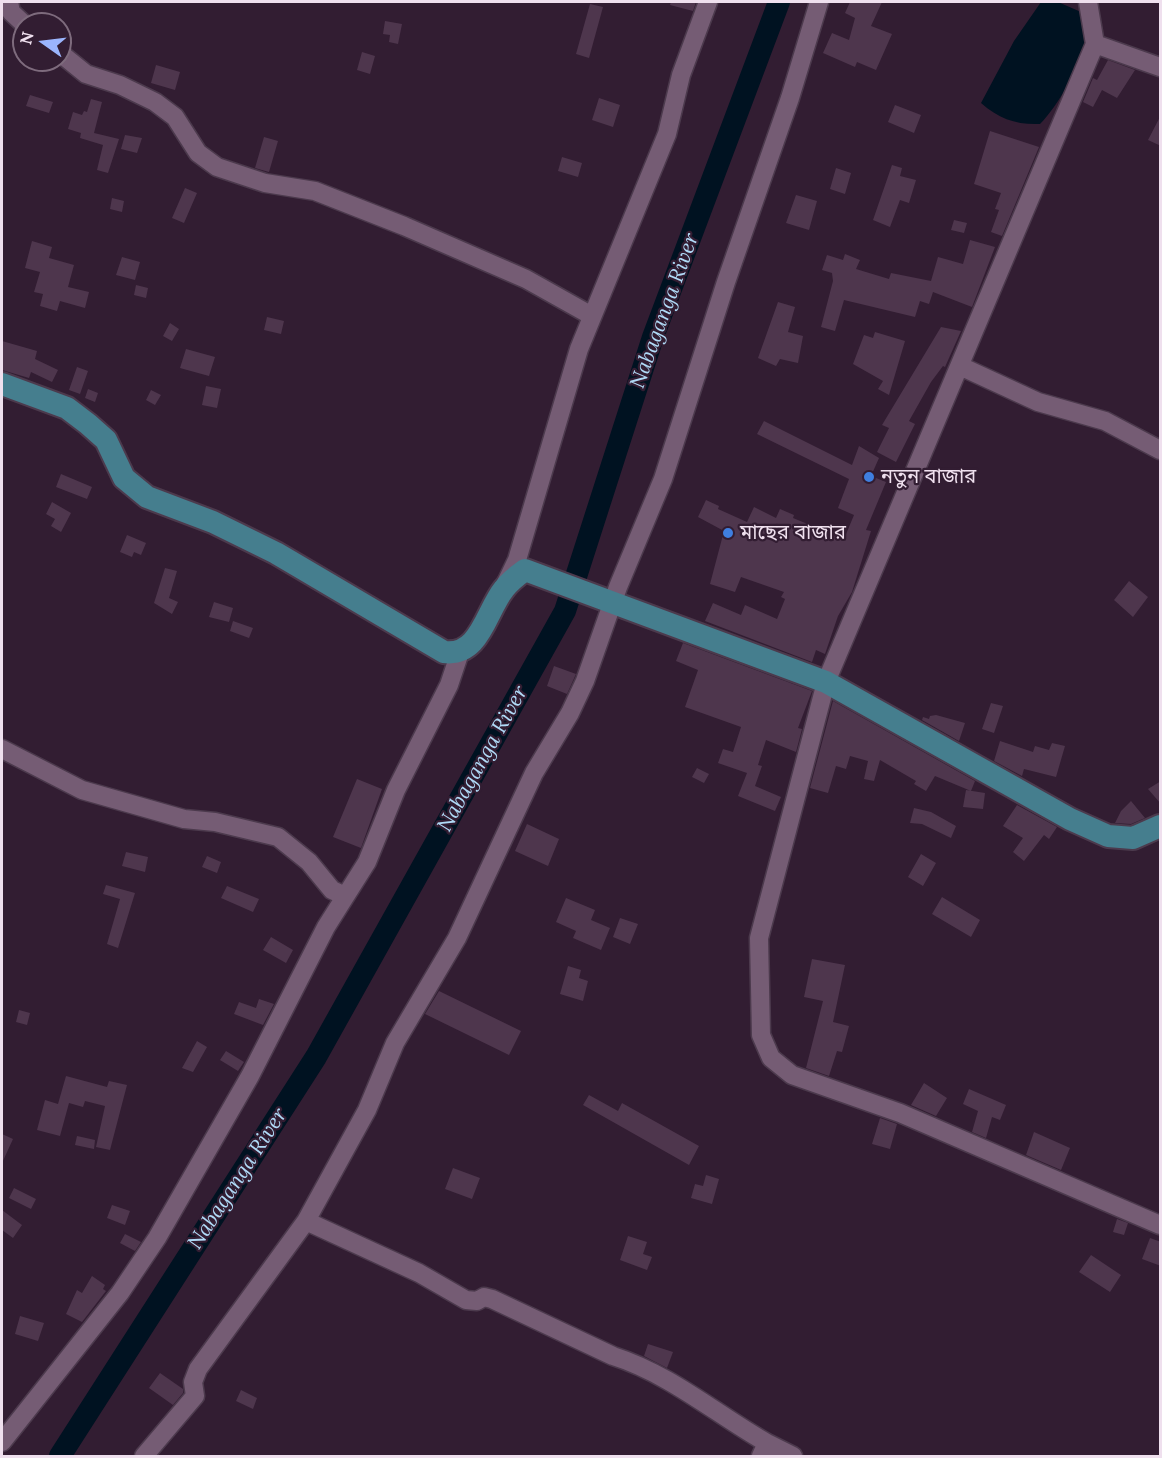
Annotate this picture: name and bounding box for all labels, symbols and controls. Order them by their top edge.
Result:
north arrow [12,12,72,72]
text: N [15,30,38,47]
water label: Nabaganga River [625,230,705,392]
place label: নতুন বাজার [881,465,976,489]
marker: নতুন বাজার [862,470,876,484]
place label: মাছের বাজার [740,521,846,545]
marker: মাছের বাজার [721,526,735,540]
water label: Nabaganga River [432,682,534,836]
water label: Nabaganga River [183,1104,293,1254]

